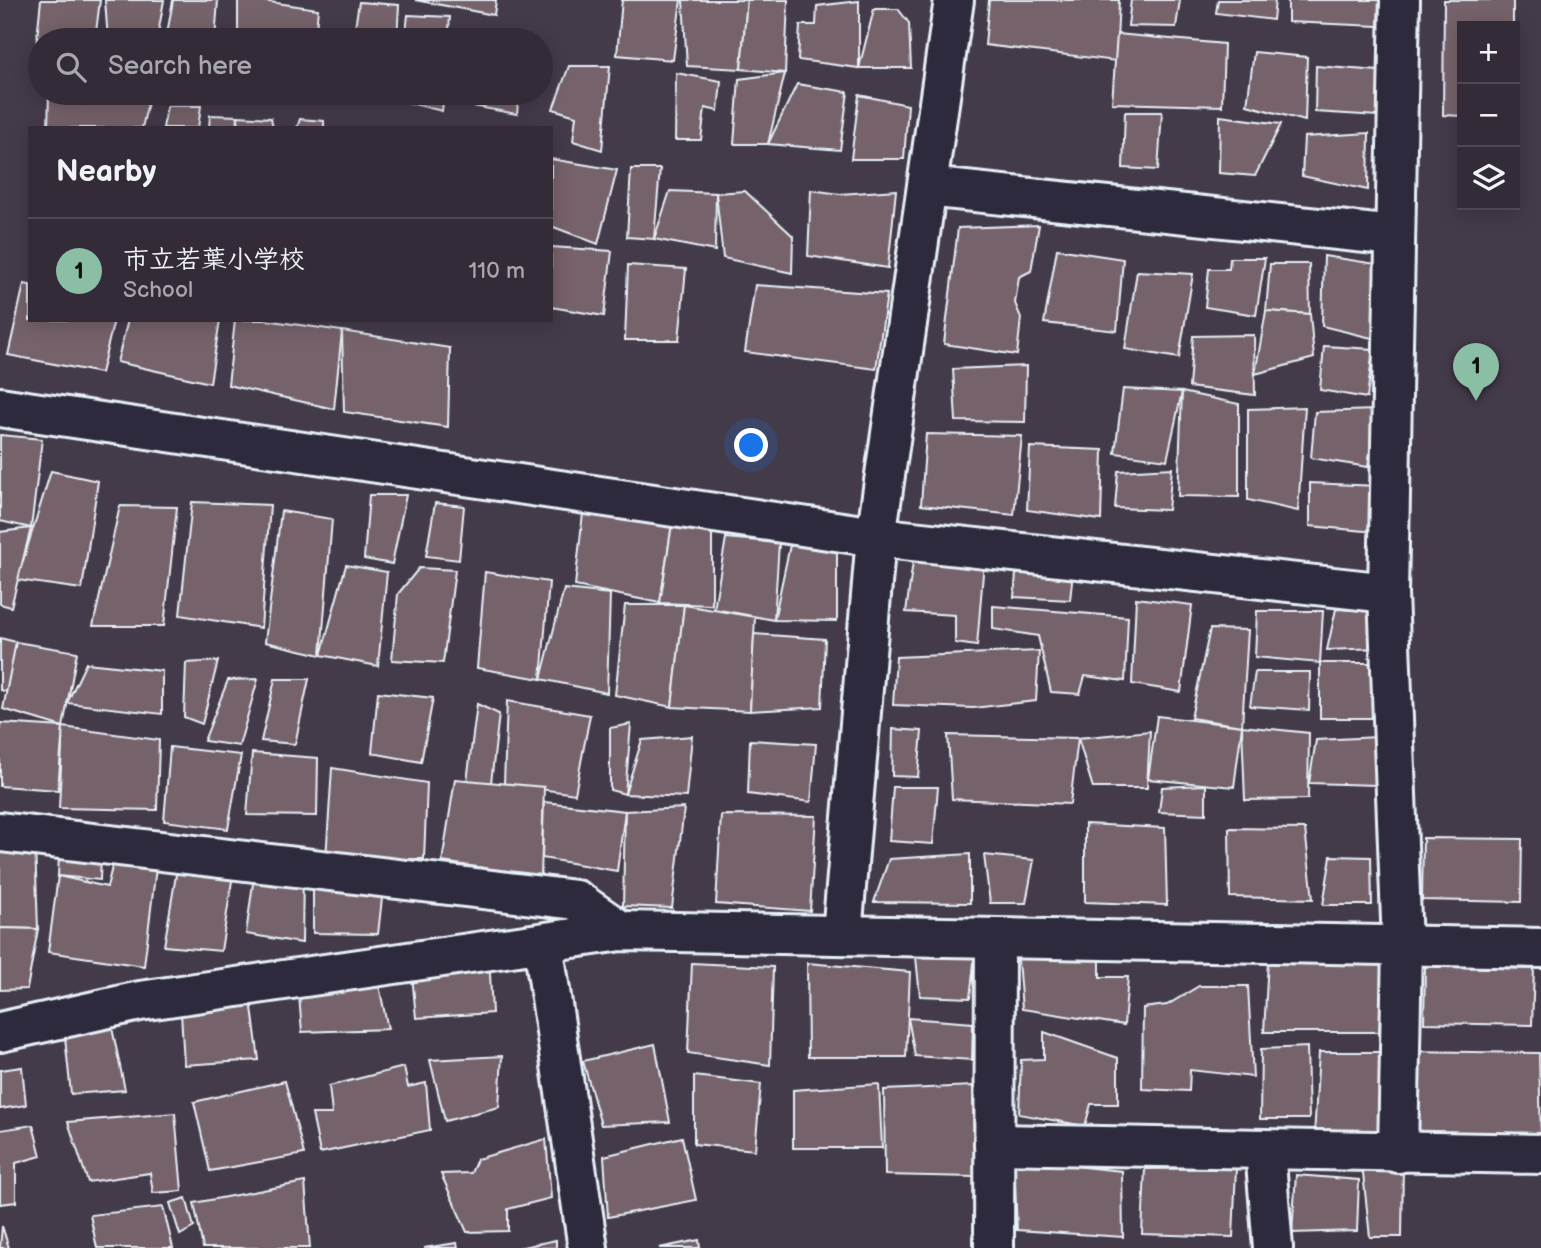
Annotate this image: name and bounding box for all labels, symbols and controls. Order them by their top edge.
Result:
map controls [1457,21,1520,210]
button: + [1457,21,1520,84]
search box [28,28,553,105]
icon: search [52,48,90,86]
text: Search here [108,51,252,82]
button: − [1457,84,1520,147]
button: layers [1457,147,1520,210]
text: Nearby [56,154,156,190]
text: 市立若葉小学校 [123,245,305,276]
text: 1 [74,257,84,285]
text: 110 m [468,257,525,285]
text: School [123,276,193,304]
pin: 1 [1453,343,1499,401]
your location [734,428,768,462]

